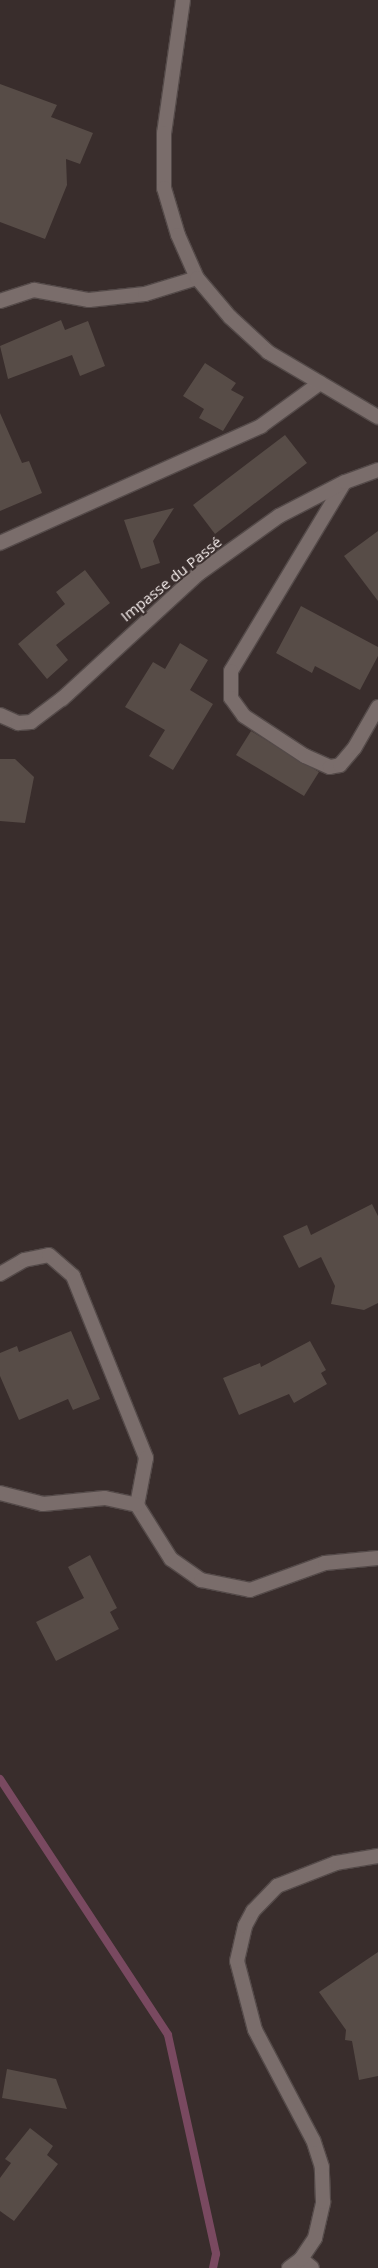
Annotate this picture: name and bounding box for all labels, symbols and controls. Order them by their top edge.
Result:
street label: Impasse du Passé [117,533,225,625]

